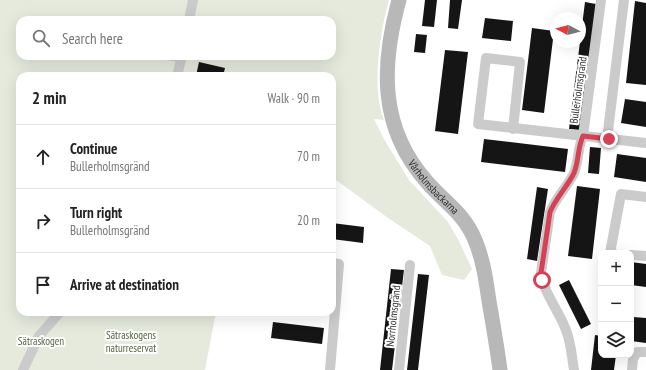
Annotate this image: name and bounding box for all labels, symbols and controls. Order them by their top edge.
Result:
north arrow [550,12,586,48]
search box [16,16,336,60]
icon: search [30,27,52,49]
text: Search here [62,29,123,48]
street label: Bullerholmsgränd [566,55,590,124]
text: 2 min [32,87,66,109]
text: Walk · 90 m [268,90,320,107]
route end [600,130,618,148]
text: Continue [70,139,117,158]
icon: ahead [32,146,54,168]
text: 70 m [297,148,320,165]
street label: Vårholmsbackarna [404,156,462,217]
text: Bullerholmsgränd [70,158,150,175]
text: Turn right [70,203,122,222]
icon: right [32,210,54,232]
text: 20 m [297,212,320,229]
text: Bullerholmsgränd [70,222,150,239]
map controls [598,250,634,358]
button: + [598,250,634,286]
route start [533,271,551,289]
icon: arrive [32,274,54,296]
text: Arrive at destination [70,275,179,294]
street label: Norrholmsgränd [383,284,403,347]
button: − [598,286,634,322]
button: layers [598,322,634,358]
park label: Sätraskogens naturreservat [106,328,156,355]
park label: Sätraskogen [18,334,64,348]

